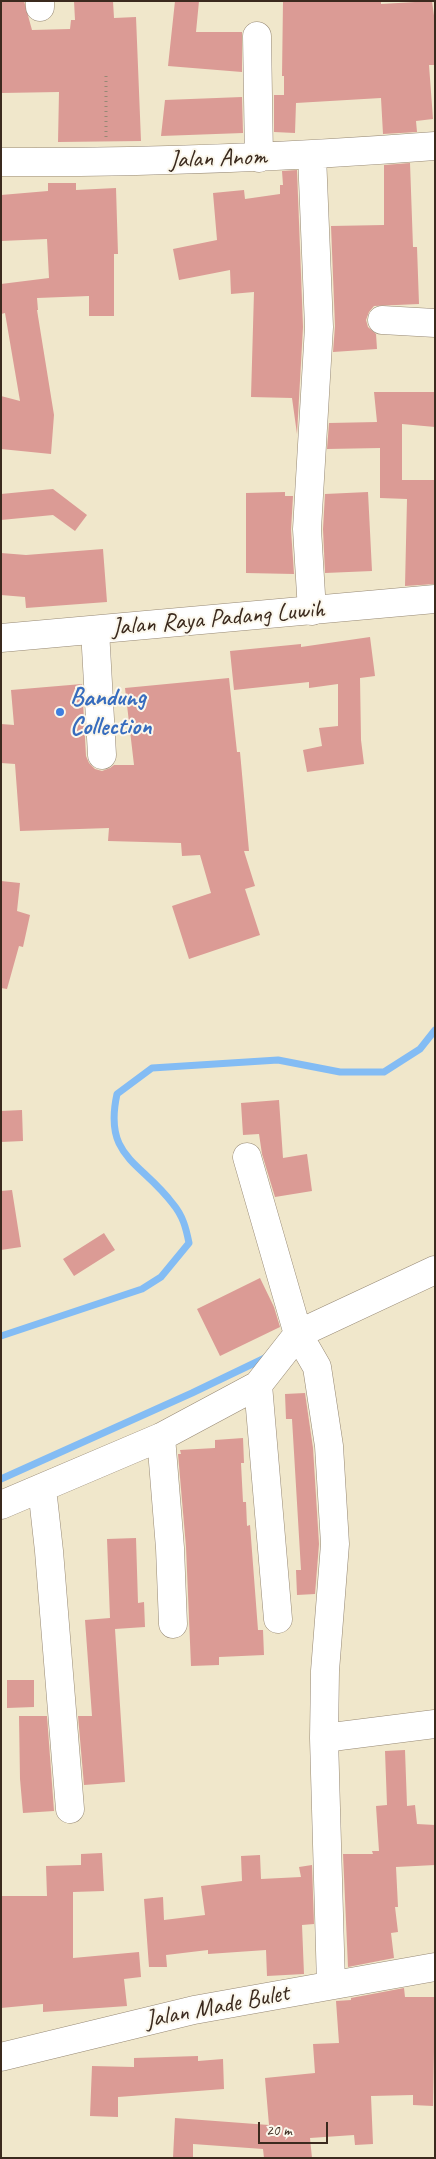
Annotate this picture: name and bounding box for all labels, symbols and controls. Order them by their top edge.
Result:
street label: Jalan Anom [169,142,267,176]
street label: Jalan Raya Padang Luwih [110,595,326,643]
place label: Bandung Collection [70,683,151,742]
marker: Bandung Collection [54,706,66,718]
street label: Jalan Made Bulet [143,1978,291,2036]
scale bar [261,2112,331,2144]
text: 20 m [266,2121,292,2140]

